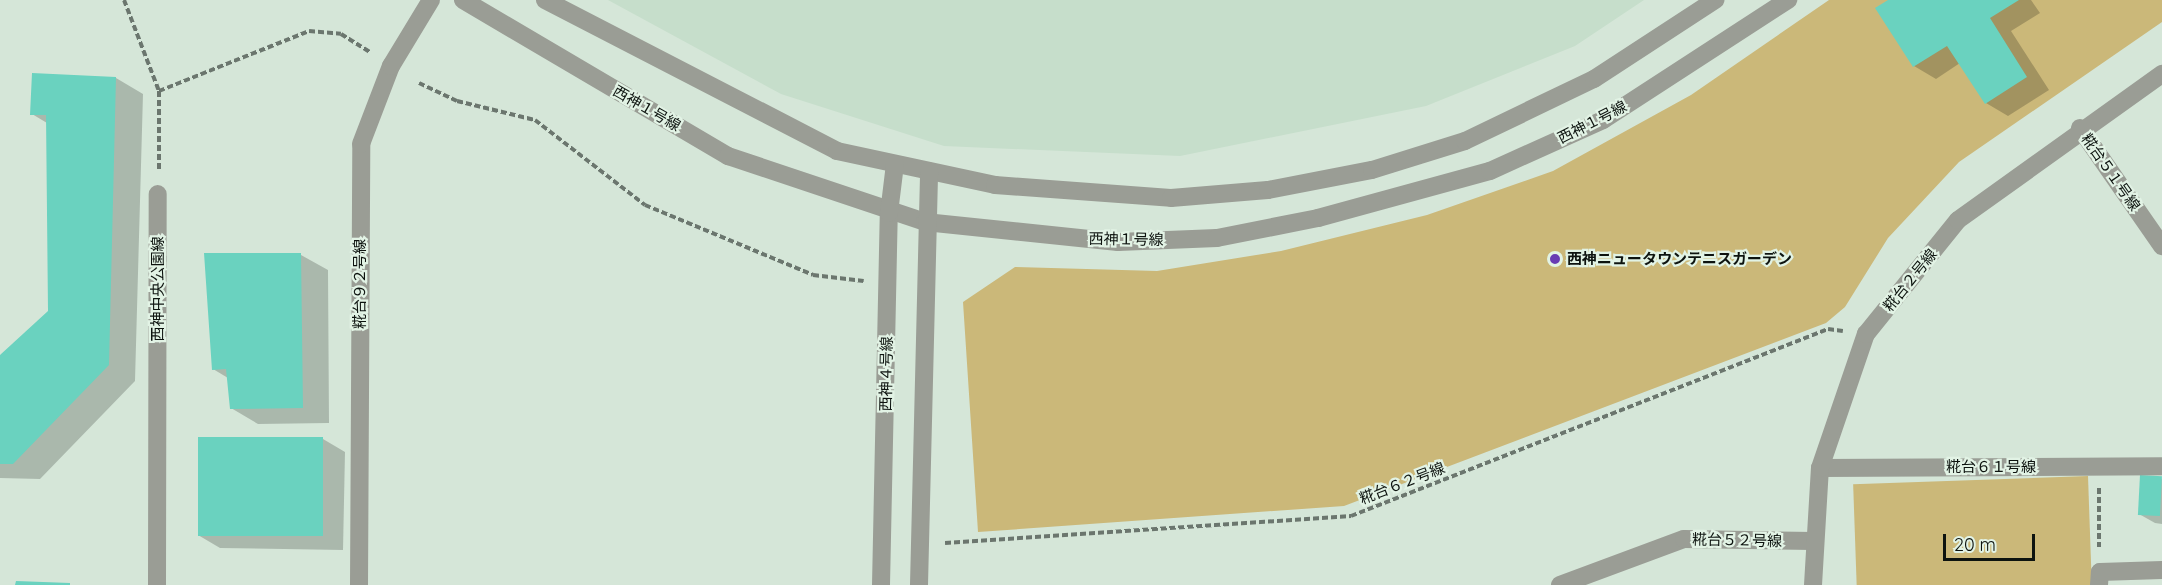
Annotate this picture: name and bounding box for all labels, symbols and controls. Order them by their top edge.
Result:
street label: 西神１号線 [610,81,684,135]
street label: 西神１号線 [1555,97,1629,147]
street label: 糀台５１号線 [2078,130,2144,214]
street label: 西神１号線 [1088,229,1164,249]
street label: 西神中央公園線 [149,237,167,341]
street label: 糀台９２号線 [351,239,369,329]
street label: 糀台２号線 [1879,245,1941,315]
place label: 西神ニュータウンテニスガーデン [1567,250,1792,268]
marker: 西神ニュータウンテニスガーデン [1548,252,1562,266]
street label: 西神４号線 [876,336,896,412]
street label: 糀台６２号線 [1357,458,1447,508]
street label: 糀台６１号線 [1946,458,2036,476]
scale bar [1946,522,2038,560]
street label: 糀台５２号線 [1692,530,1782,550]
text: 20 m [1954,533,1996,556]

